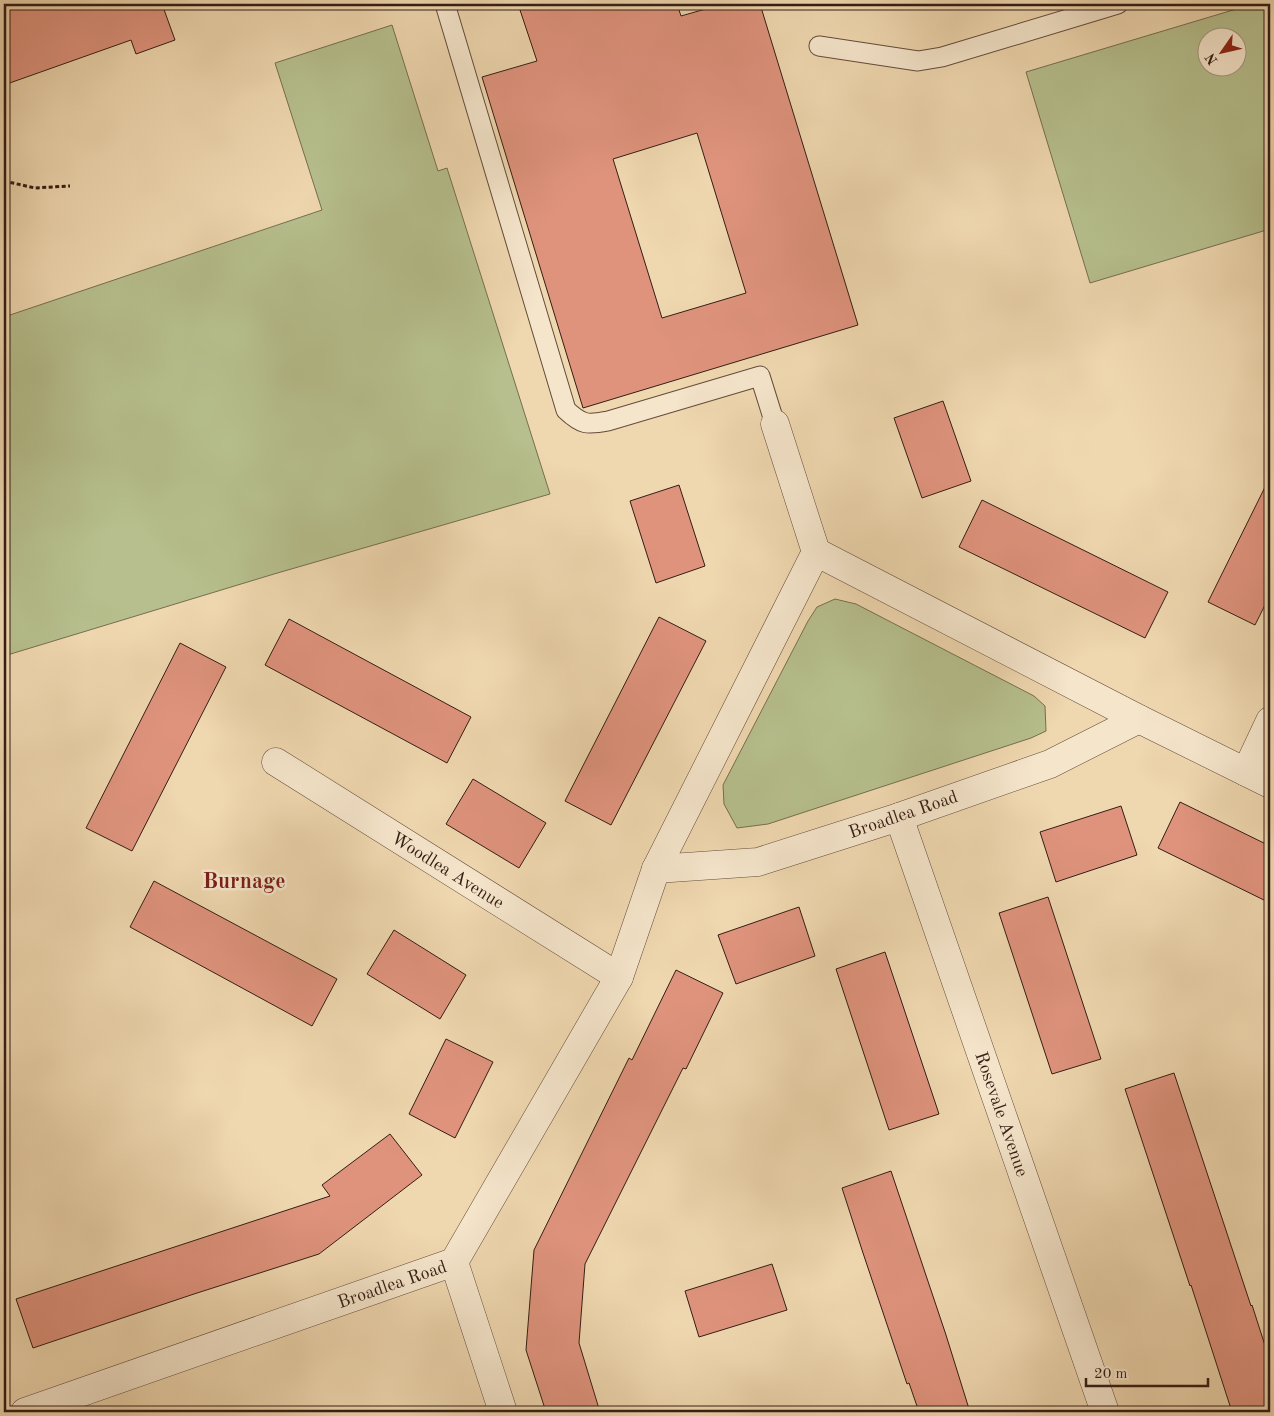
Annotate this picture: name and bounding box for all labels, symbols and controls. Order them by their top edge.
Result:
north arrow [1196,28,1246,78]
text: N [1203,50,1221,67]
street label: Broadlea Road [846,788,960,842]
street label: Woodlea Avenue [388,829,507,913]
district label: Burnage [202,871,286,893]
street label: Rosevale Avenue [971,1049,1031,1179]
street label: Broadlea Road [335,1258,449,1312]
scale bar [1086,1356,1209,1388]
text: 20 m [1094,1367,1128,1382]

